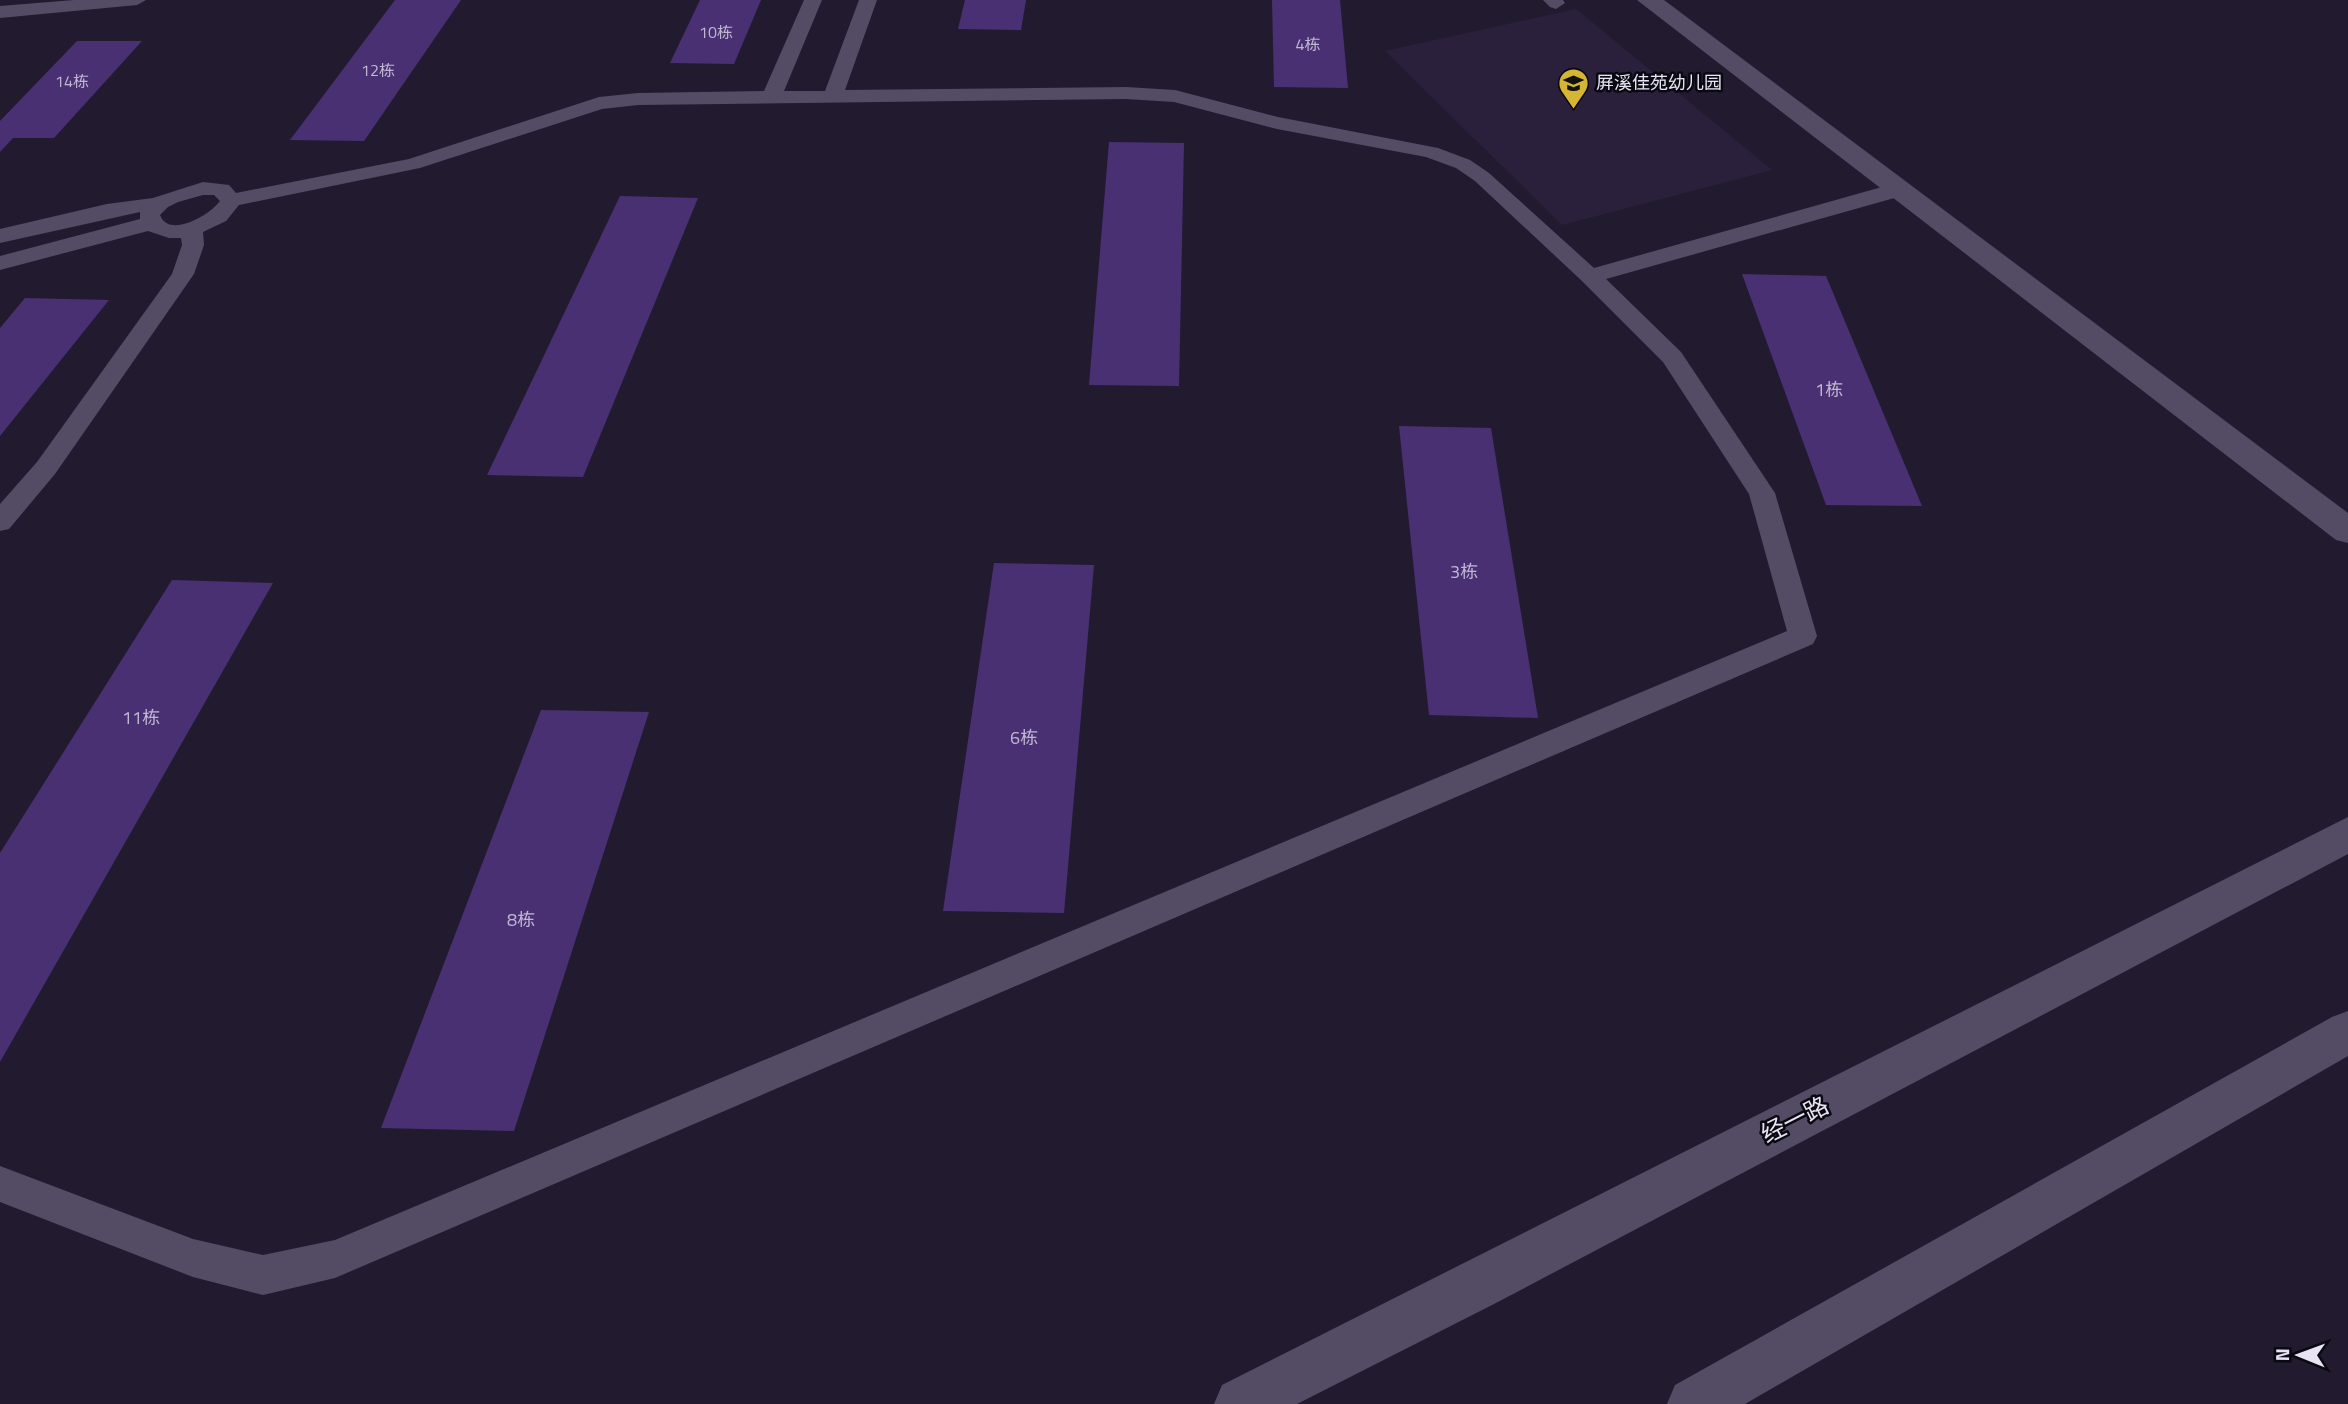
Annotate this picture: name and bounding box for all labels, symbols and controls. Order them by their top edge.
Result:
house number: 10栋 [699,20,733,44]
house number: 4栋 [1296,32,1320,56]
house number: 12栋 [361,58,395,82]
school or university icon: 屛溪佳苑幼儿园 [1556,66,1590,110]
house number: 14栋 [55,69,89,93]
place label: 屛溪佳苑幼儿园 [1596,69,1722,96]
house number: 1栋 [1815,376,1843,403]
house number: 3栋 [1450,558,1478,585]
house number: 11栋 [122,704,160,731]
house number: 6栋 [1010,724,1038,751]
house number: 8栋 [507,906,535,933]
street label: 经一路 [1754,1087,1835,1151]
north arrow [2264,1320,2334,1390]
text: N [2267,1348,2296,1362]

